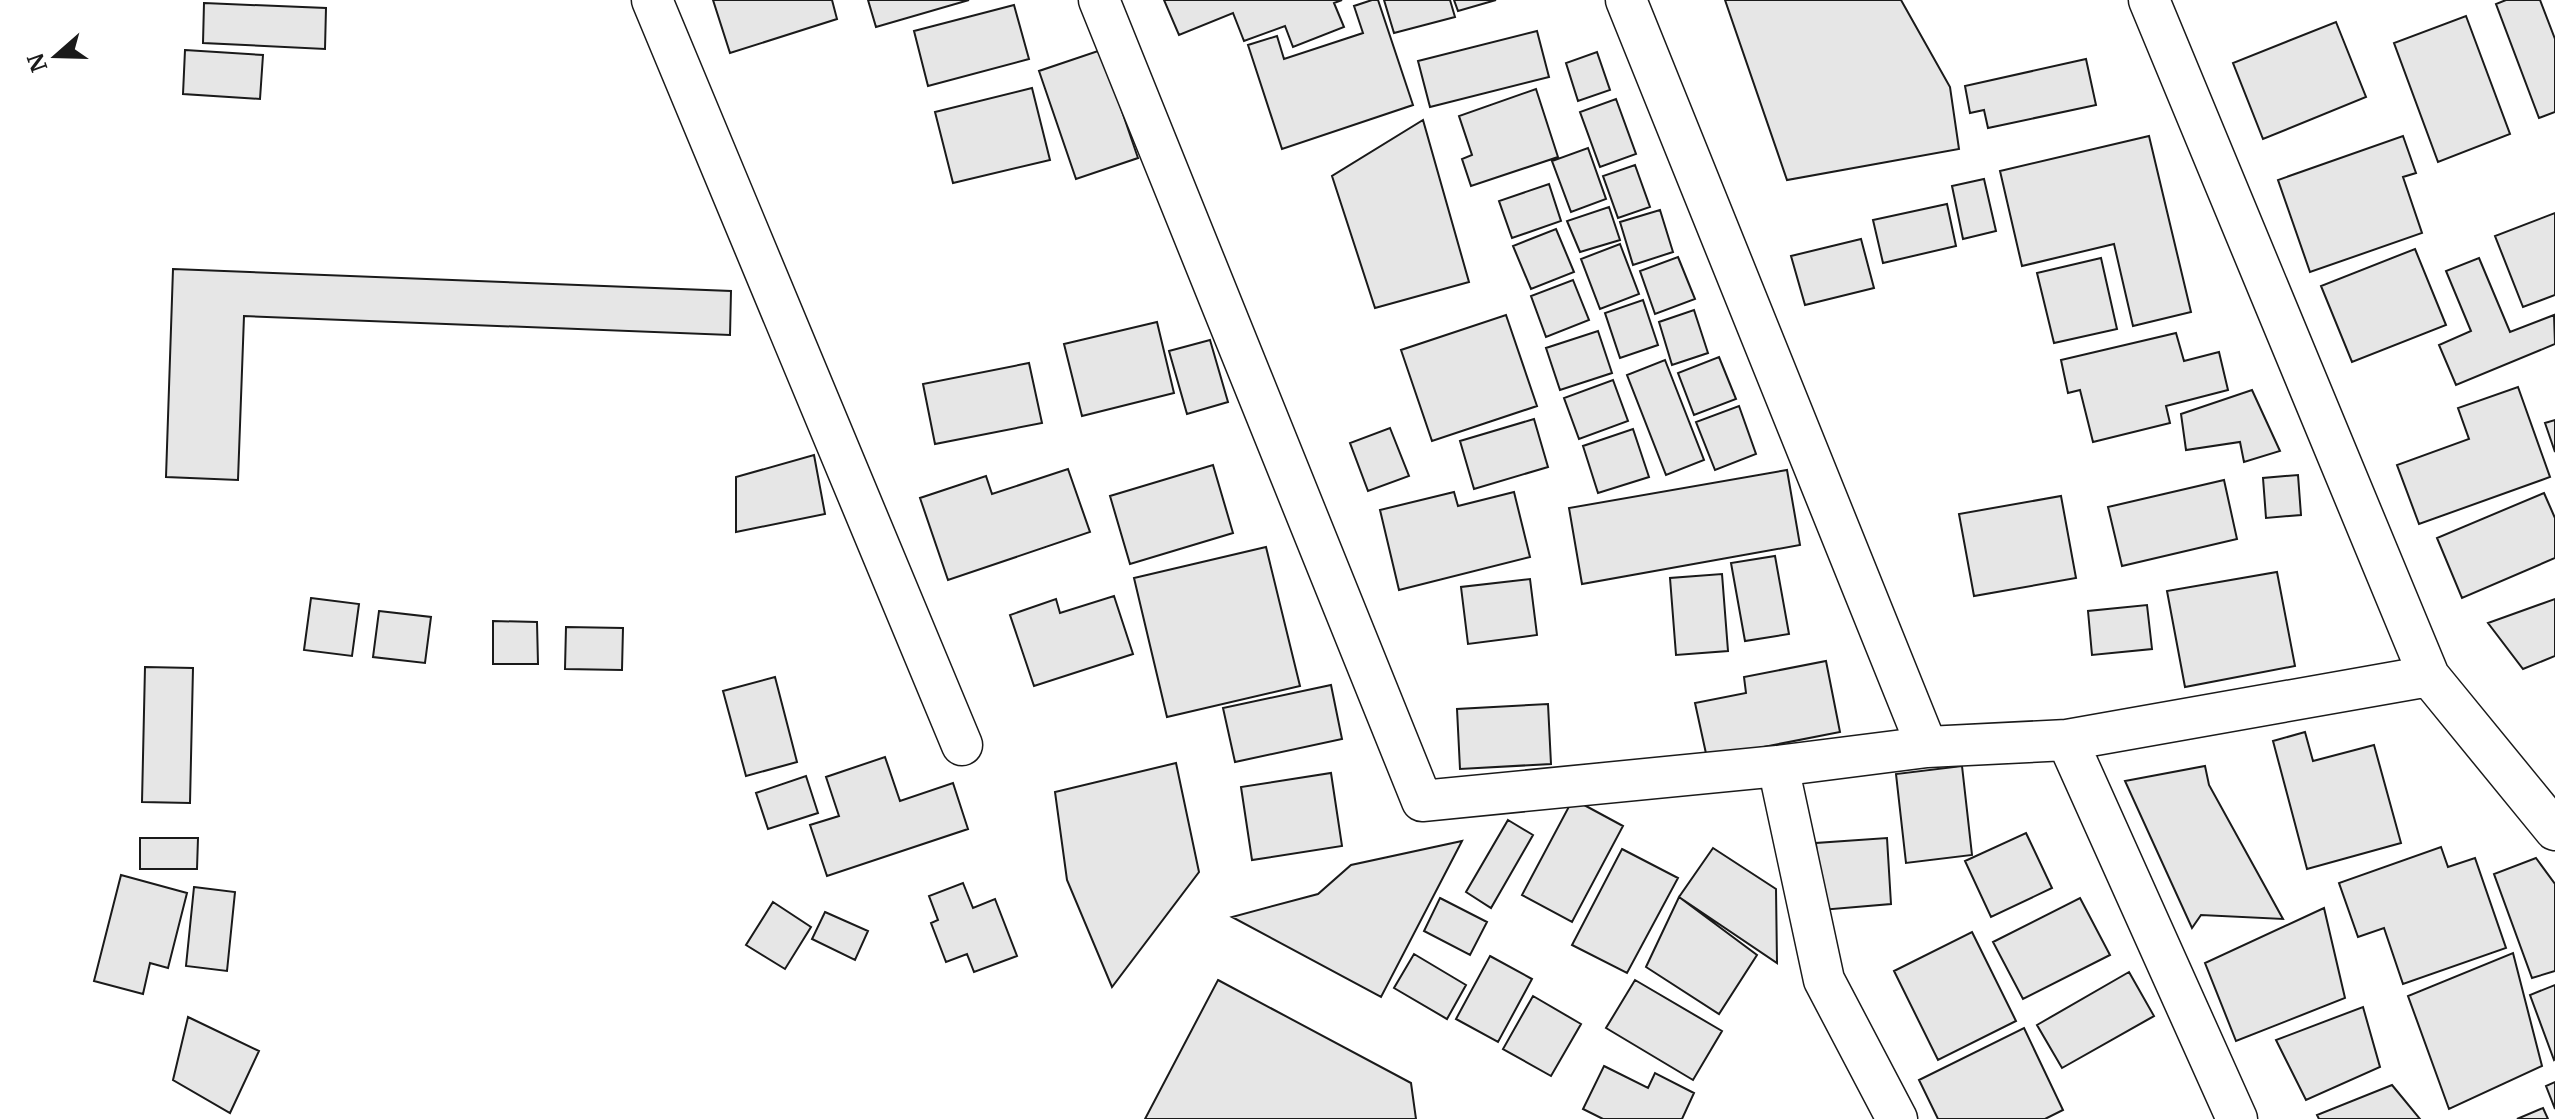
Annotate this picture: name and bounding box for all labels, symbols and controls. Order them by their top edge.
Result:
north arrow [16,16,96,96]
text: N [21,49,53,76]

